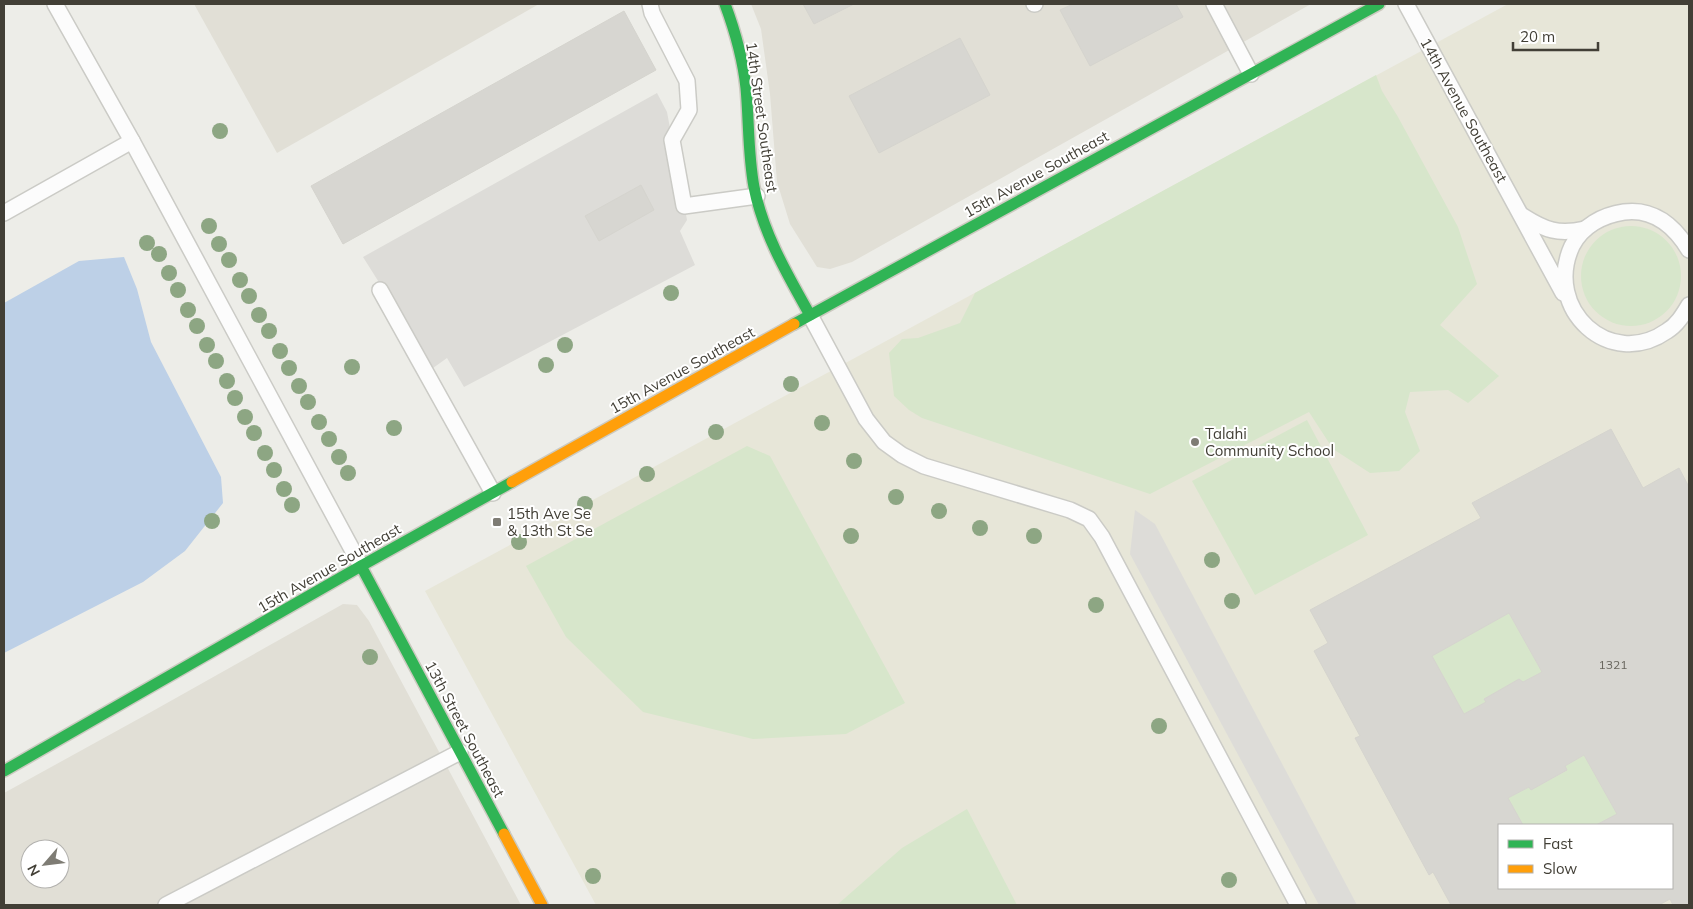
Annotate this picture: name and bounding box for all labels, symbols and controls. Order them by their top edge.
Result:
scale bar [1513,20,1598,52]
text: 20 m [1520,27,1555,46]
street label: 14th Avenue Southeast [1416,34,1512,186]
street label: 14th Street Southeast [742,41,782,193]
street label: 15th Avenue Southeast [960,126,1112,222]
street label: 15th Avenue Southeast [606,322,758,418]
place label: Talahi Community School [1205,424,1334,460]
marker: Talahi Community School [1189,436,1201,448]
place label: 15th Ave Se & 13th St Se [507,504,593,540]
marker: 15th Ave Se & 13th St Se [491,516,503,528]
street label: 15th Avenue Southeast [254,519,404,617]
house number: 1321 [1599,657,1627,672]
street label: 13th Street Southeast [421,658,509,800]
legend [1498,824,1673,889]
text: Fast [1543,834,1573,853]
north arrow [20,839,70,889]
text: Slow [1543,859,1577,878]
text: N [23,861,44,879]

